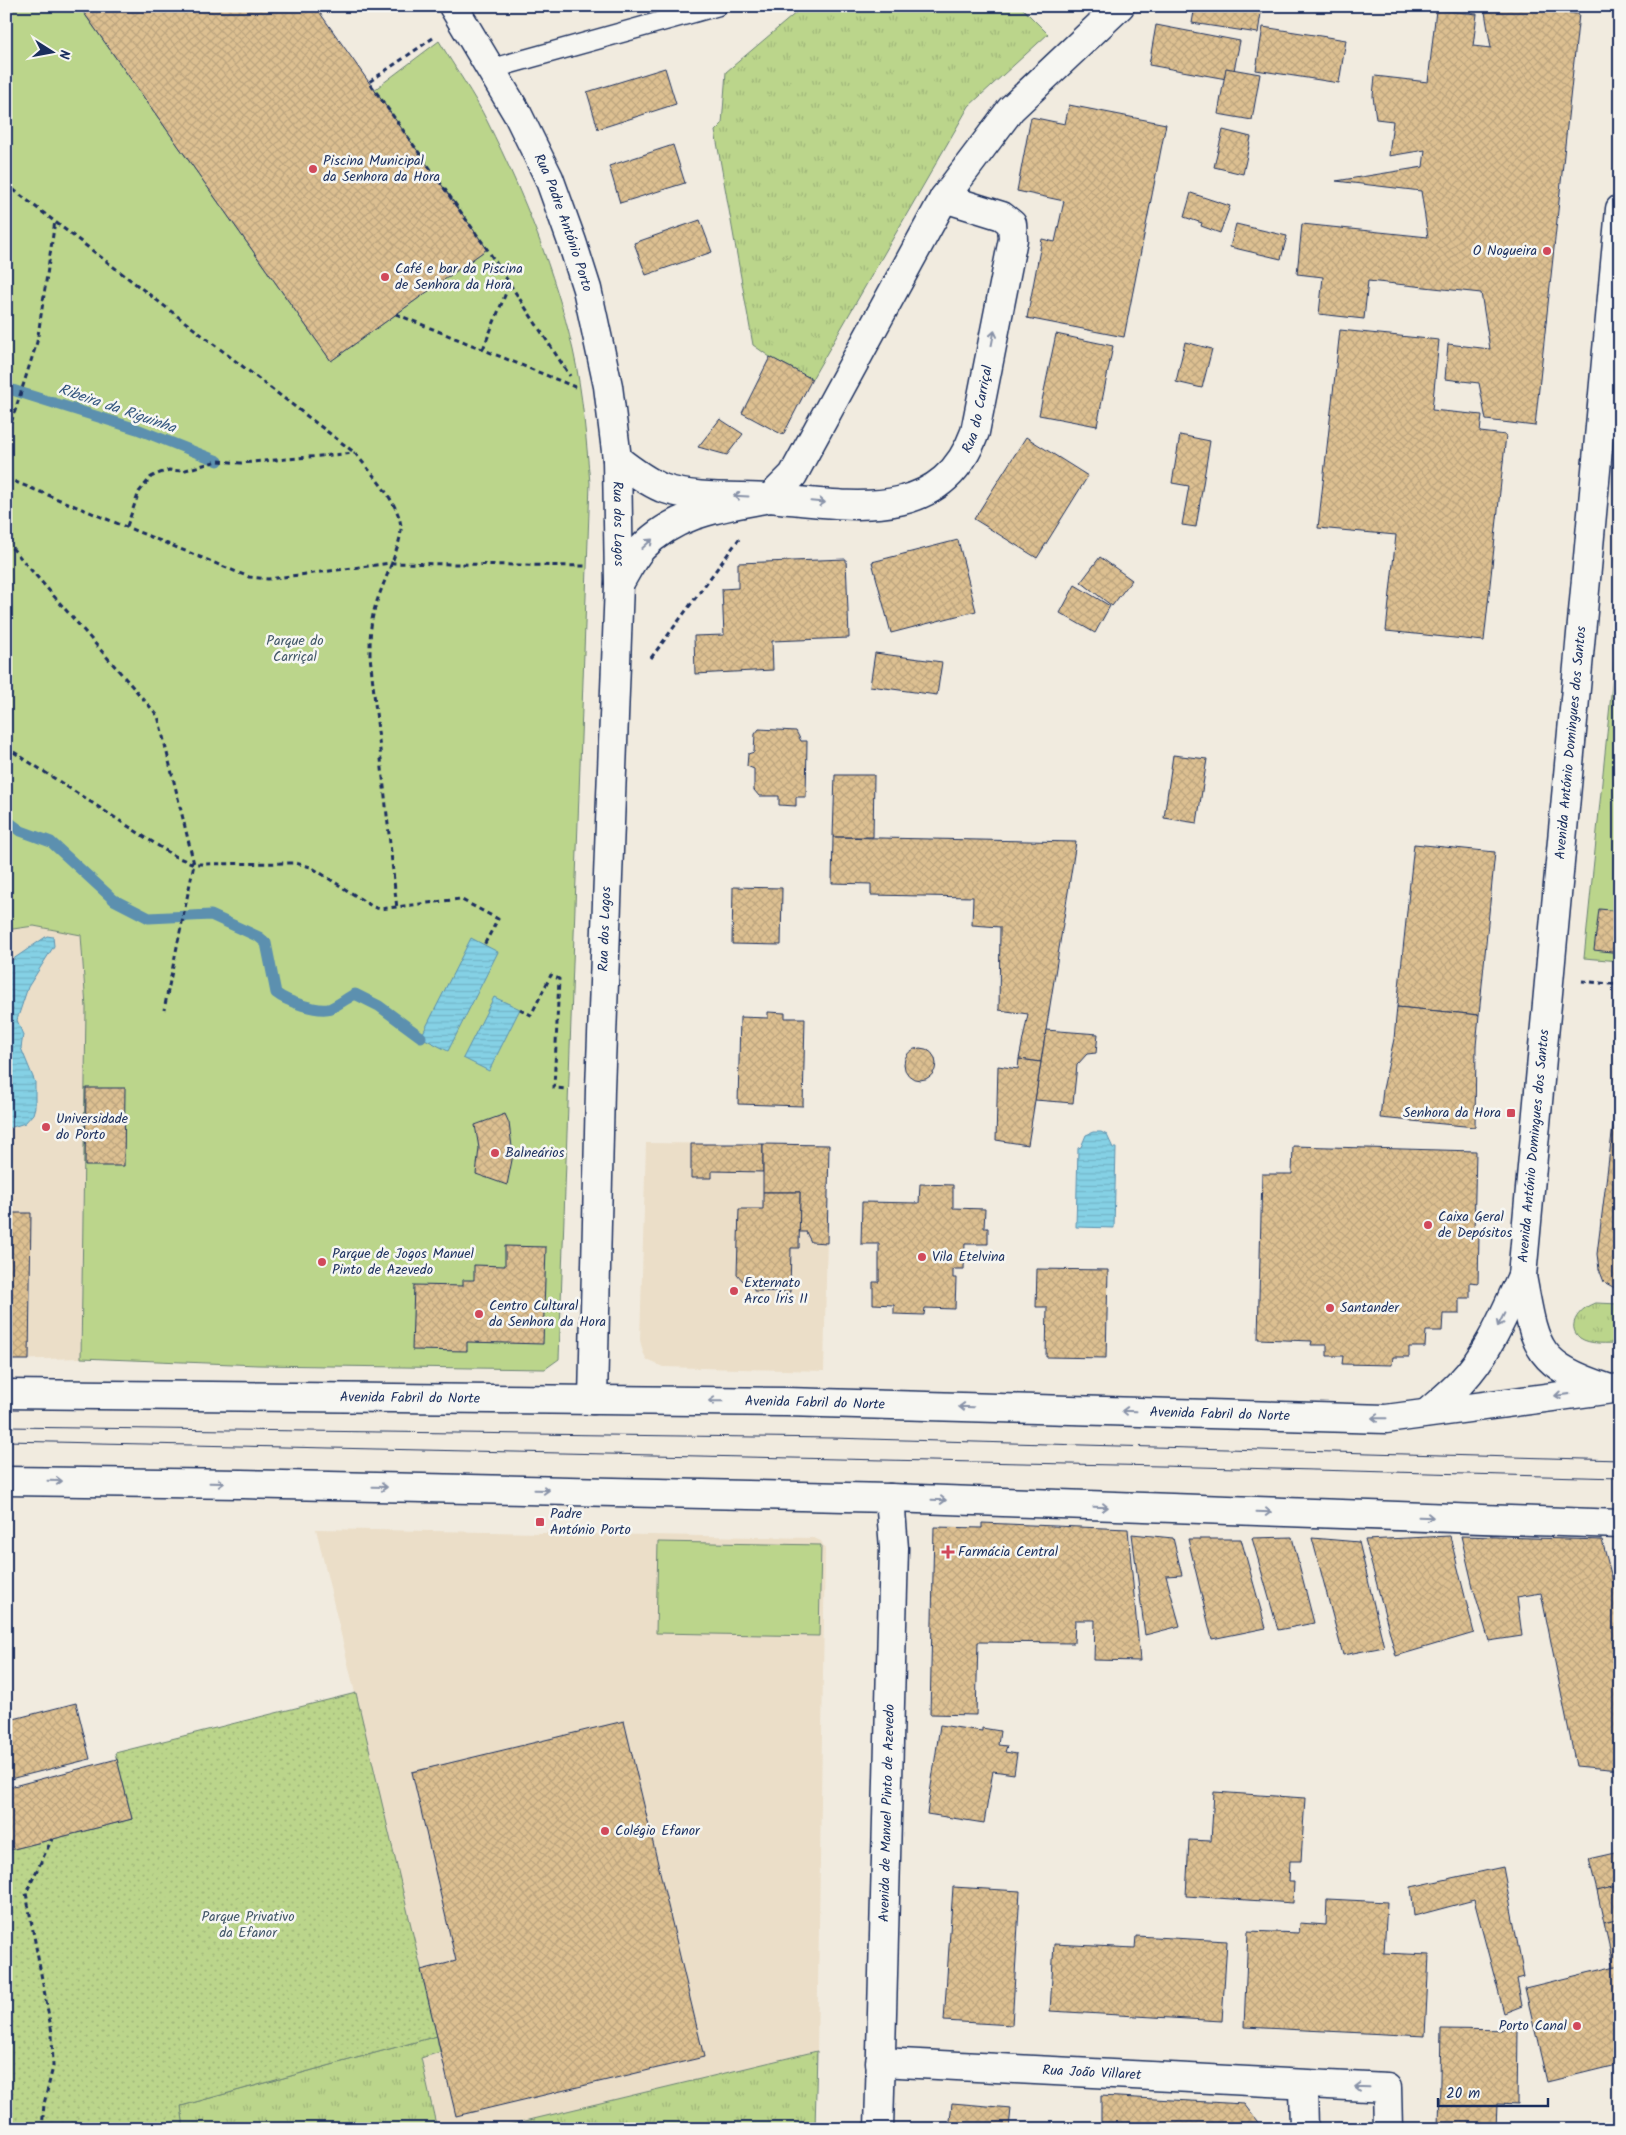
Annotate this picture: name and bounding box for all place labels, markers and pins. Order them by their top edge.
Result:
place label: Piscina Municipal da Senhora da Hora [323,150,440,188]
marker: Piscina Municipal da Senhora da Hora [307,163,319,175]
place label: O Nogueira [1473,240,1537,262]
marker: O Nogueira [1541,245,1553,257]
place label: Café e bar da Piscina de Senhora da Hora [395,258,523,296]
marker: Café e bar da Piscina de Senhora da Hora [379,271,391,283]
place label: Senhora da Hora [1403,1102,1501,1124]
marker: Senhora da Hora [1505,1107,1517,1119]
place label: Universidade do Porto [56,1108,129,1146]
marker: Universidade do Porto [40,1121,52,1133]
place label: Balneários [505,1142,565,1164]
marker: Balneários [489,1147,501,1159]
place label: Caixa Geral de Depósitos [1438,1206,1512,1244]
marker: Caixa Geral de Depósitos [1422,1219,1434,1231]
place label: Parque de Jogos Manuel Pinto de Azevedo [332,1243,475,1281]
place label: Vila Etelvina [932,1246,1005,1268]
marker: Vila Etelvina [916,1251,928,1263]
marker: Parque de Jogos Manuel Pinto de Azevedo [316,1256,328,1268]
place label: Externato Arco Íris II [744,1272,808,1310]
marker: Externato Arco Íris II [728,1285,740,1297]
place label: Centro Cultural da Senhora da Hora [489,1295,606,1333]
place label: Santander [1340,1297,1400,1319]
marker: Santander [1324,1302,1336,1314]
marker: Centro Cultural da Senhora da Hora [473,1308,485,1320]
place label: Padre António Porto [550,1503,631,1541]
marker: Padre António Porto [534,1516,546,1528]
place label: Farmácia Central [958,1541,1059,1563]
marker: Farmácia Central [942,1546,954,1558]
place label: Colégio Efanor [615,1820,701,1842]
marker: Colégio Efanor [599,1825,611,1837]
place label: Porto Canal [1499,2015,1568,2037]
marker: Porto Canal [1571,2020,1583,2032]

